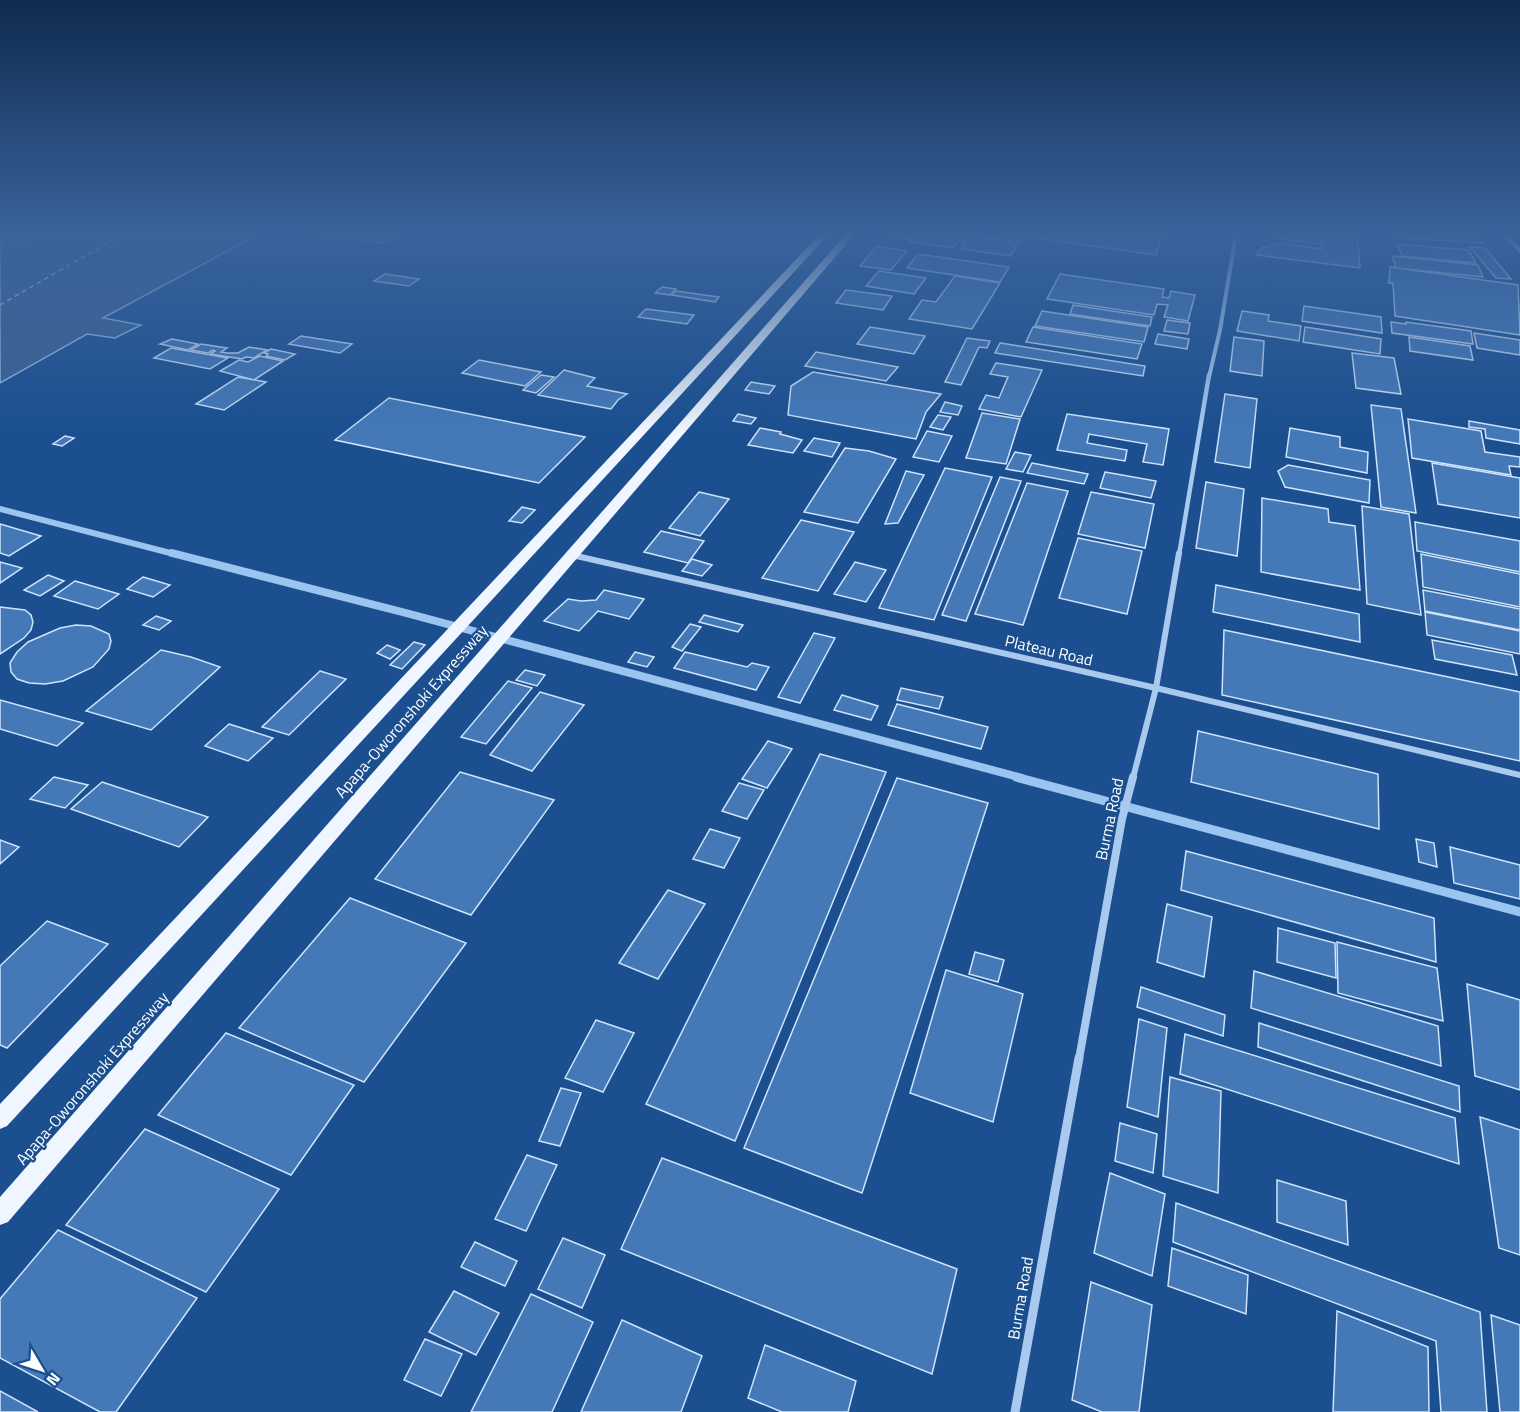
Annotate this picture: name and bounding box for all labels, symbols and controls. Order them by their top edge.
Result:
street label: Apapa-Oworonshoki Expressway [329,619,493,803]
street label: Plateau Road [1003,628,1095,672]
street label: Burma Road [1089,776,1129,862]
street label: Apapa-Oworonshoki Expressway [10,986,174,1170]
street label: Burma Road [1001,1255,1039,1341]
north arrow [12,1340,72,1400]
text: N [41,1368,66,1391]

